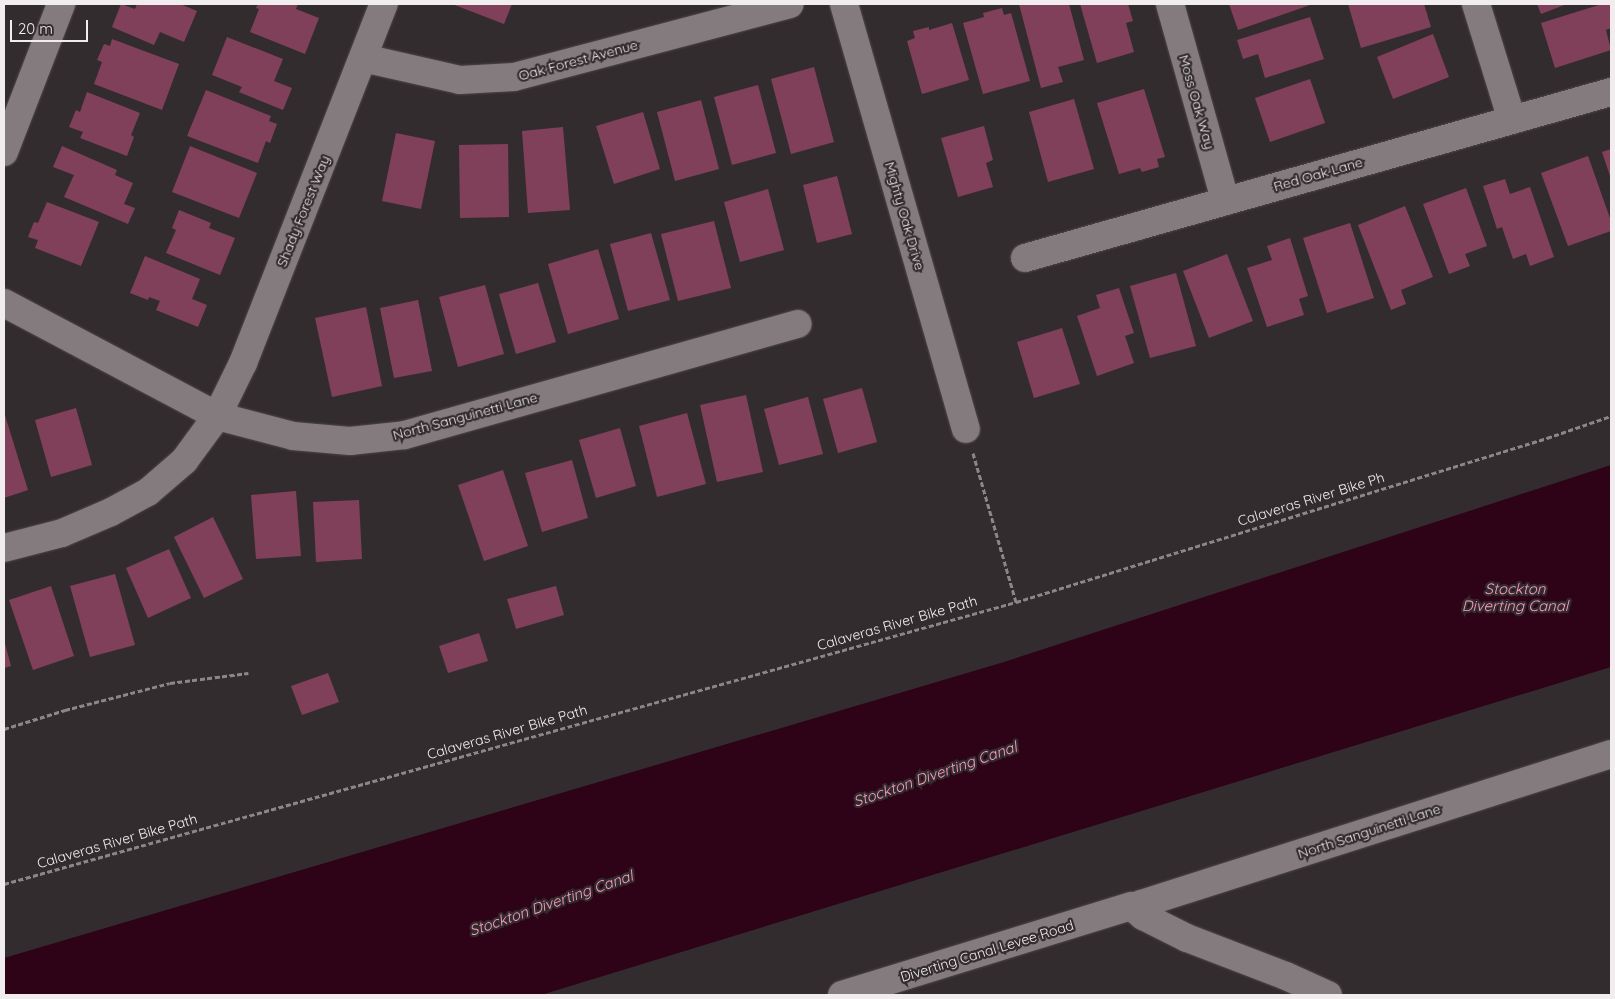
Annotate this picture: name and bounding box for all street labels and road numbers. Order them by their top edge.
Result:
street label: Oak Forest Avenue [517,36,639,84]
street label: Moss Oak Way [1176,53,1218,151]
street label: Shady Forest Way [273,153,333,269]
street label: Red Oak Lane [1271,153,1365,195]
street label: Mighty Oak Drive [881,160,929,272]
street label: North Sanguinetti Lane [391,389,539,443]
street label: Calaveras River Bike Ph [1236,469,1386,529]
street label: Calaveras River Bike Path [815,592,979,654]
street label: Calaveras River Bike Path [425,701,589,763]
street label: North Sanguinetti Lane [1296,800,1442,862]
street label: Calaveras River Bike Path [35,810,199,872]
street label: Diverting Canal Levee Road [898,917,1076,985]

